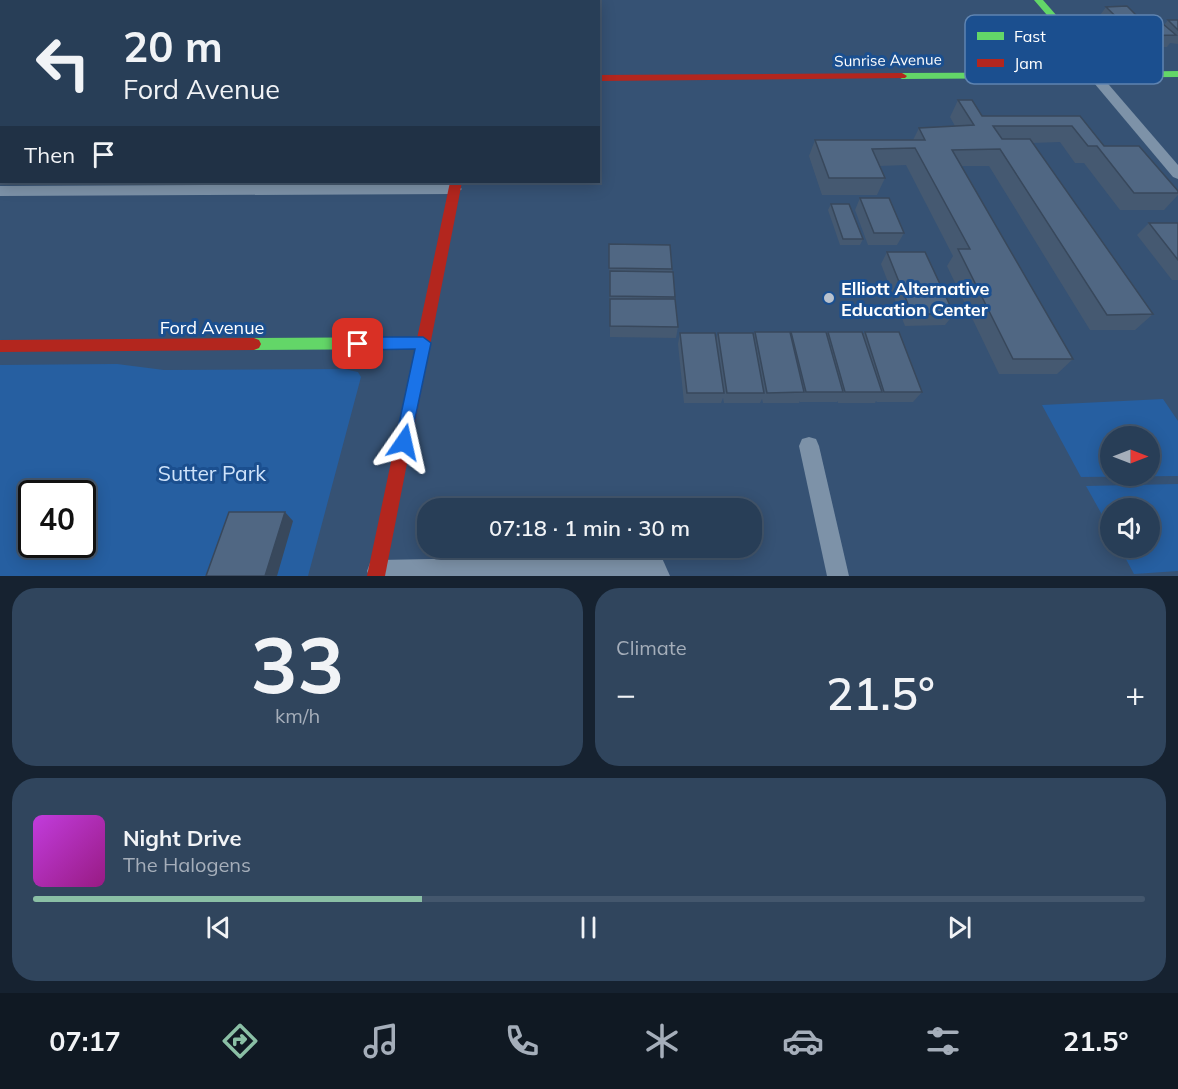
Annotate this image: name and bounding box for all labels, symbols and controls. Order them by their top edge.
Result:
legend [965,15,1163,84]
text: 20 m [123,20,223,73]
icon: left [24,24,102,102]
text: Fast [1014,26,1046,46]
street label: Sunrise Avenue [834,50,942,70]
text: Jam [1014,53,1043,73]
text: Ford Avenue [123,72,280,106]
icon: arrive [87,138,120,171]
text: Then [24,141,75,169]
place label: Elliott Alternative Education Center [841,277,989,321]
marker: Elliott Alternative Education Center [822,291,836,305]
street label: Ford Avenue [160,316,264,339]
pin [332,318,383,369]
icon: arrive [341,327,374,360]
position arrow [372,410,436,474]
north arrow [1100,426,1160,486]
map controls [1100,426,1160,558]
park label: Sutter Park [158,460,266,486]
speed limit sign: 40 [18,480,96,558]
button: sound [1100,498,1160,558]
text: 07:18 · 1 min · 30 m [489,514,690,542]
text: 33 [251,615,344,713]
text: Climate [616,635,687,660]
text: 21.5° [826,665,935,721]
text: − [616,673,636,714]
text: + [1125,673,1145,714]
text: km/h [275,703,320,728]
text: Night Drive [123,824,242,852]
text: The Halogens [123,852,251,877]
icon: previous [202,911,235,944]
icon: pause [572,911,605,944]
icon: next [943,911,976,944]
icon: directions [219,1020,261,1062]
icon: music [360,1020,402,1062]
icon: phone [501,1020,543,1062]
icon: climate [641,1020,683,1062]
icon: car [782,1020,824,1062]
icon: filters [922,1020,964,1062]
text: 07:17 [49,1024,121,1058]
text: 21.5° [1063,1024,1129,1058]

